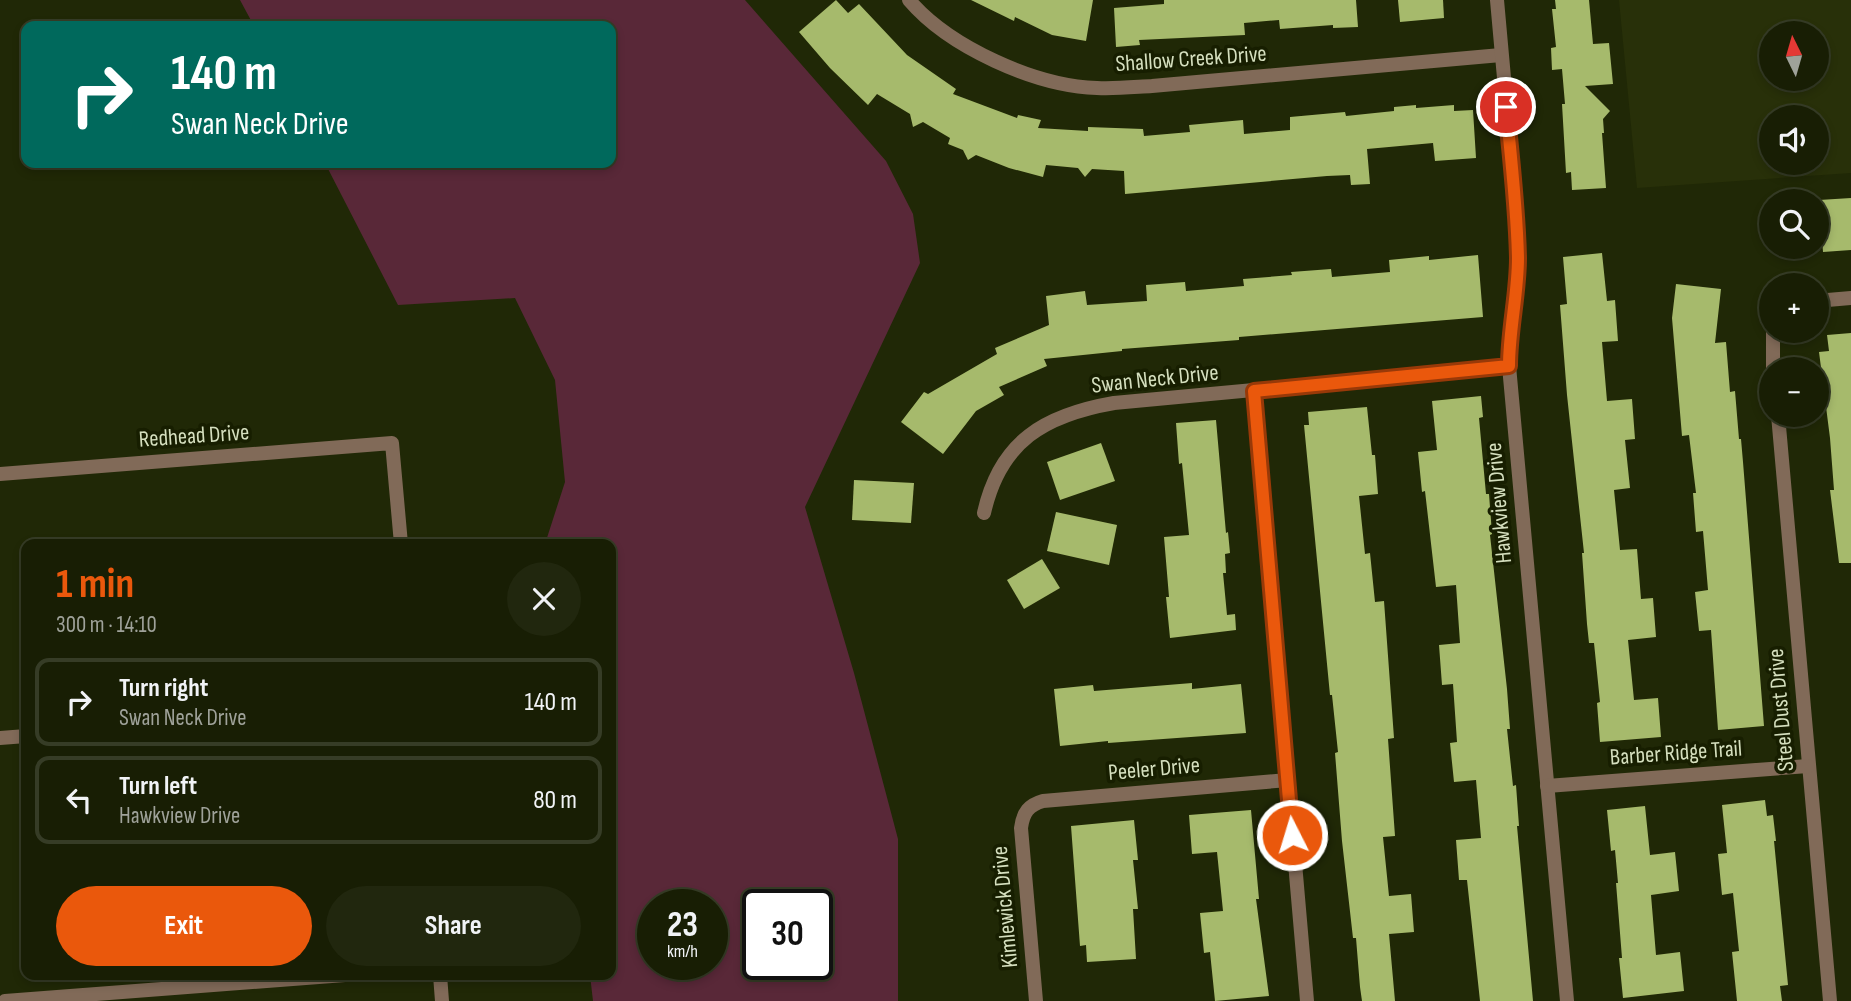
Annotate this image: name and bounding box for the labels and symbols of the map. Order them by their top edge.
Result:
north arrow [1759,21,1829,91]
street label: Shallow Creek Drive [1114,40,1268,78]
pin [1476,77,1536,137]
street label: Swan Neck Drive [1090,358,1220,400]
street label: Redhead Drive [138,418,250,454]
street label: Hawkview Drive [1480,441,1518,565]
street label: Steel Dust Drive [1762,647,1800,773]
street label: Barber Ridge Trail [1609,734,1743,772]
street label: Peeler Drive [1107,751,1201,787]
position arrow [1255,798,1329,872]
street label: Kimlewick Drive [986,845,1024,969]
speed limit sign: 30 [742,889,833,980]

